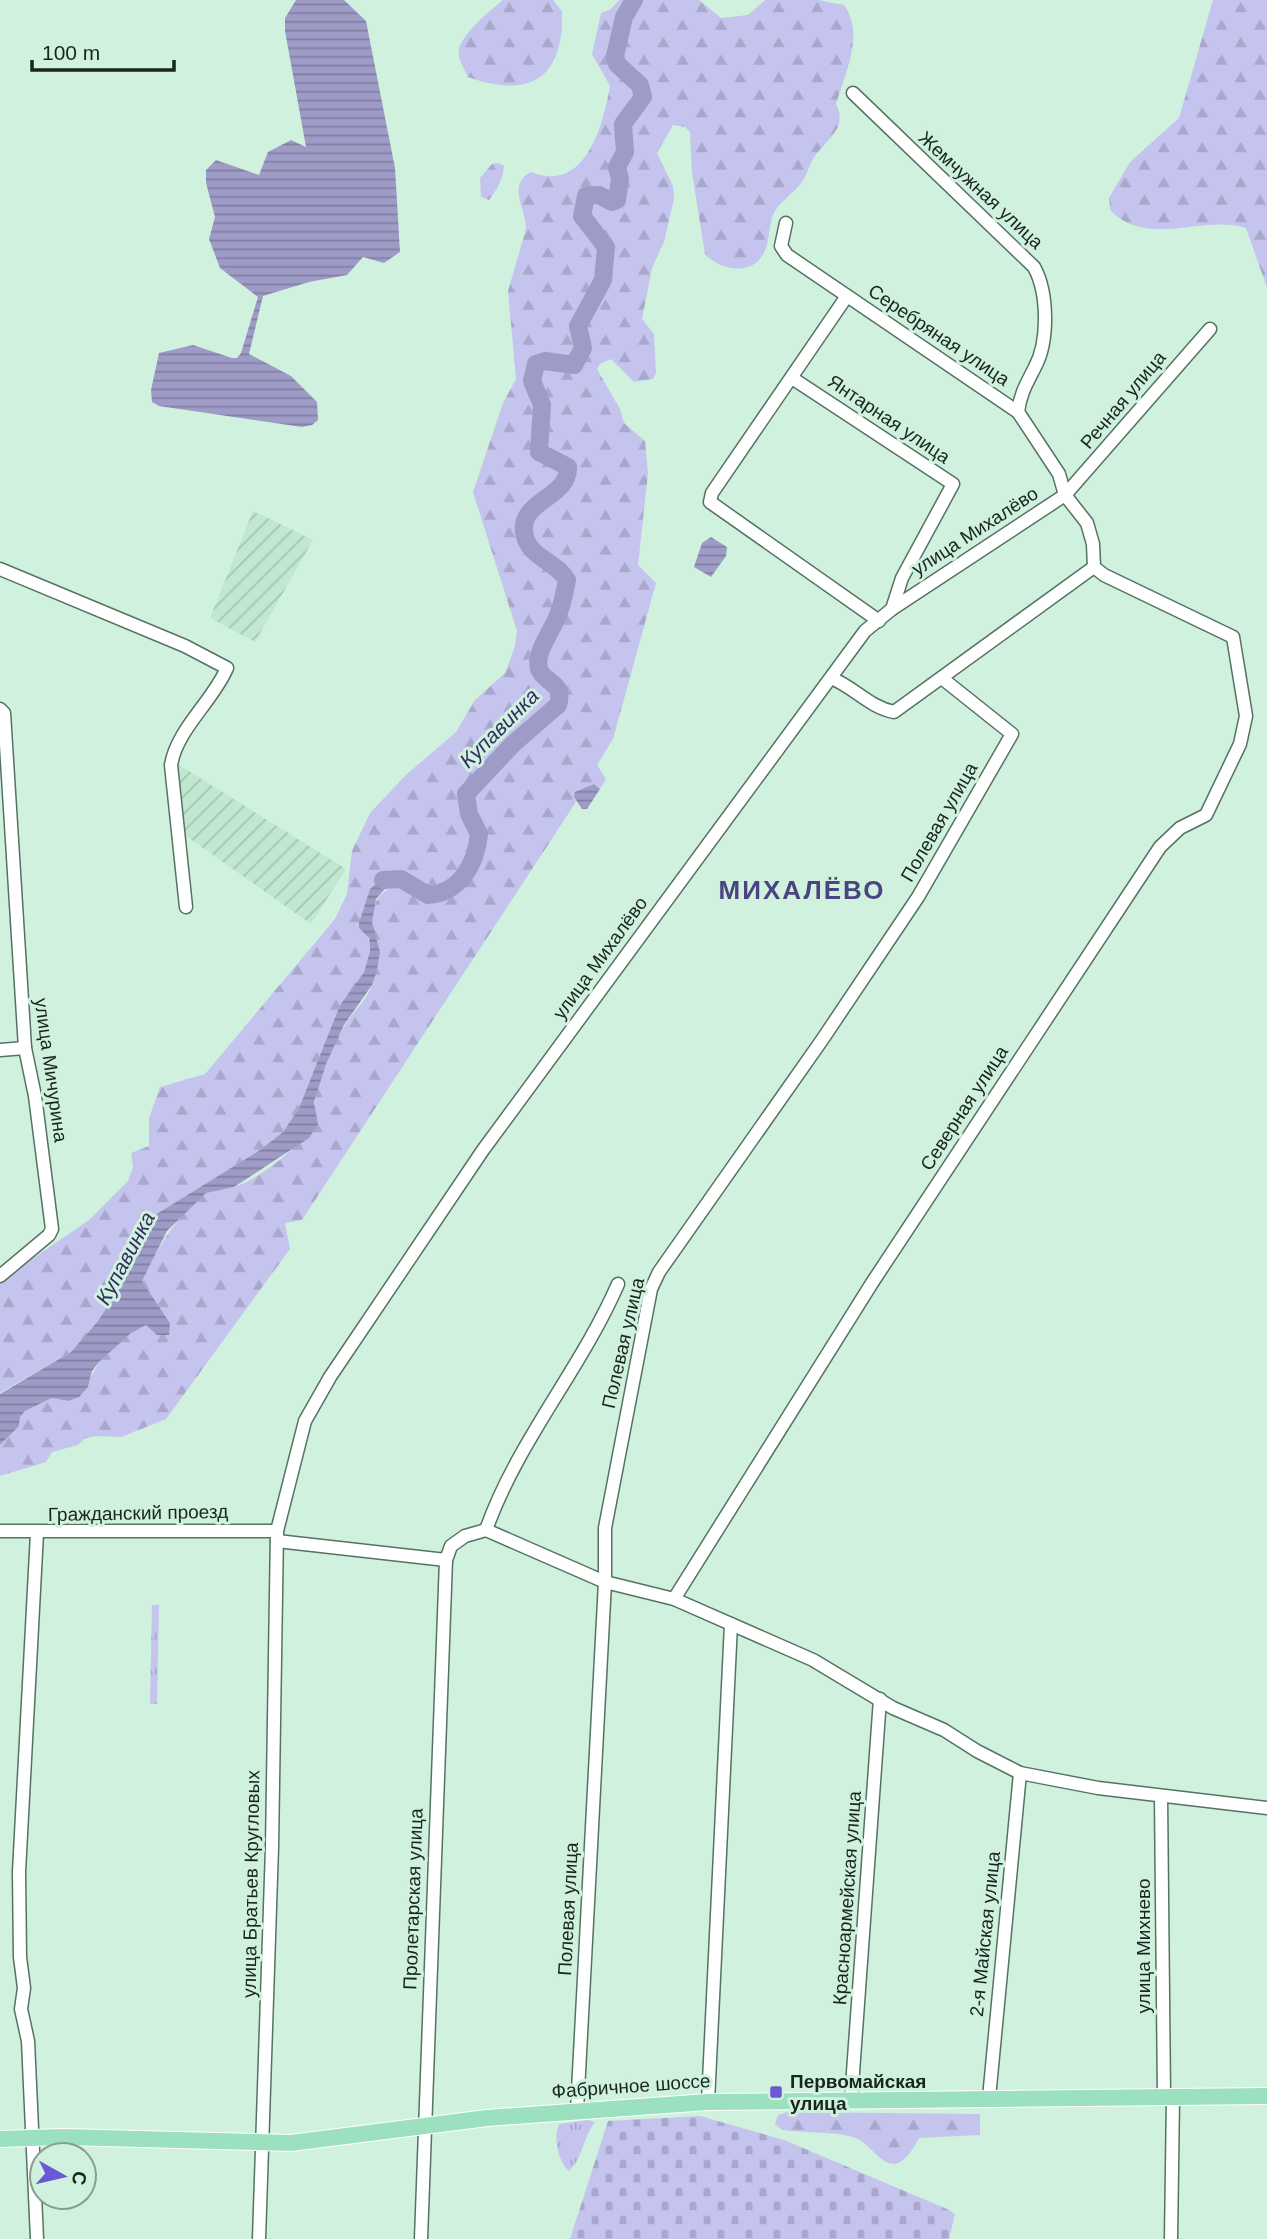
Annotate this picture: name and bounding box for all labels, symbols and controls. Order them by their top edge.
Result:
scale bar [32,28,173,72]
text: 100 m [42,41,100,64]
street label: Жемчужная улица [915,127,1048,253]
street label: Серебряная улица [864,280,1014,390]
street label: Речная улица [1076,347,1170,453]
street label: Янтарная улица [824,370,954,468]
street label: улица Михалёво [908,482,1042,580]
water label: Купавинка [455,684,543,772]
street label: Полевая улица [896,758,982,885]
district label: МИХАЛЁВО [719,875,885,905]
street label: улица Михалёво [549,893,651,1023]
street label: улица Мичурина [30,997,72,1144]
street label: Северная улица [916,1041,1012,1174]
water label: Купавинка [91,1208,159,1308]
street label: Полевая улица [598,1275,648,1411]
street label: Гражданский проезд [48,1501,228,1525]
street label: улица Братьев Кругловых [239,1769,263,1998]
street label: Красноармейская улица [829,1790,865,2006]
street label: Пролетарская улица [399,1807,427,1990]
street label: Полевая улица [554,1841,582,1976]
street label: 2-я Майская улица [966,1850,1004,2018]
street label: улица Михнево [1133,1879,1154,2013]
street label: Фабричное шоссе [551,2070,711,2102]
place label: Первомайская улица [790,2071,926,2114]
marker: Первомайская улица [768,2084,784,2100]
north arrow [28,2141,98,2211]
text: С [68,2170,91,2187]

